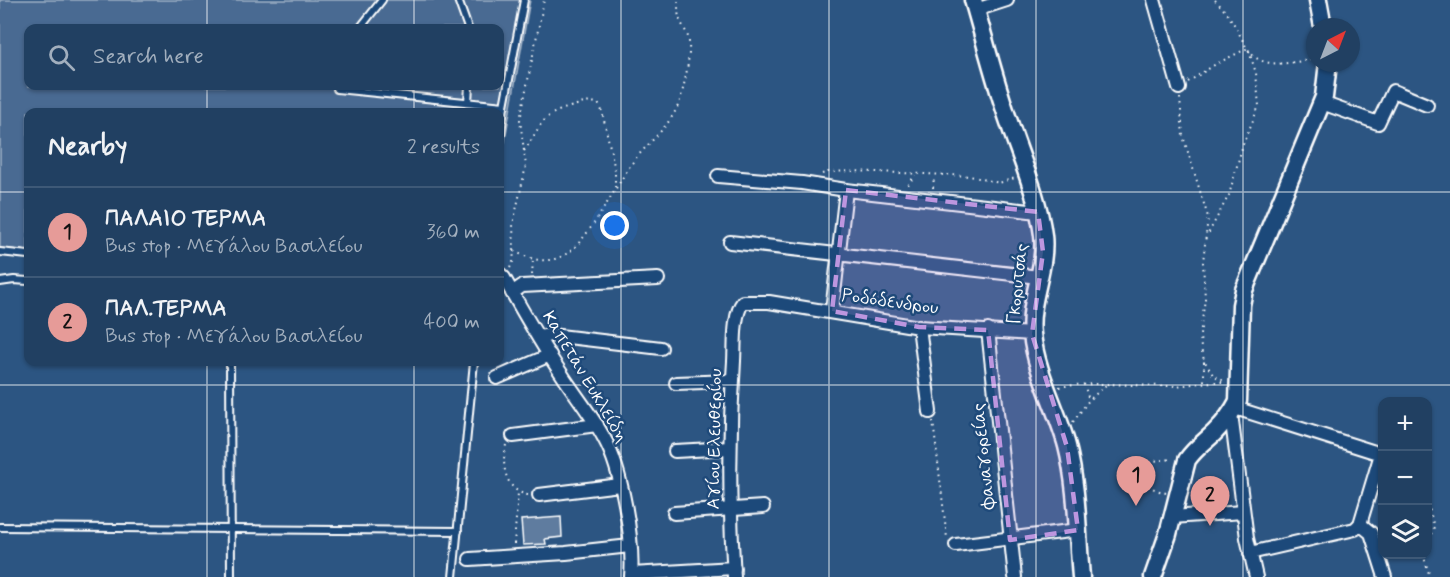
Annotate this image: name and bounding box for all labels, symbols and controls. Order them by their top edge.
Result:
north arrow [1306,18,1360,72]
search box [24,24,504,90]
icon: search [45,41,78,74]
text: Search here [93,43,204,71]
text: Nearby [48,130,127,164]
text: 2 results [407,134,480,161]
text: ΠΑΛΑΙΟ ΤΕΡΜΑ [105,205,266,233]
your location [600,211,629,240]
text: 1 [63,219,72,246]
text: 360 m [427,219,480,246]
text: Bus stop · Μεγάλου Βασιλείου [105,233,362,260]
street label: Γκορυτσάς [1002,242,1034,326]
street label: Ροδόδενδρου [840,283,940,321]
text: ΠΑΛ.ΤΕΡΜΑ [105,295,227,323]
street label: Καπετάν Ευκλείδη [536,307,634,447]
text: 2 [63,309,72,336]
text: 400 m [424,309,480,336]
text: Bus stop · Μεγάλου Βασιλείου [105,323,362,350]
street label: Αγίου Ελευθερίου [702,368,728,510]
map controls [1378,397,1432,559]
button: + [1378,397,1432,451]
street label: Φαναγορείας [966,402,1002,511]
button: − [1378,451,1432,505]
pin: 1 [1116,456,1156,506]
pin: 2 [1190,476,1230,526]
button: layers [1378,505,1432,559]

